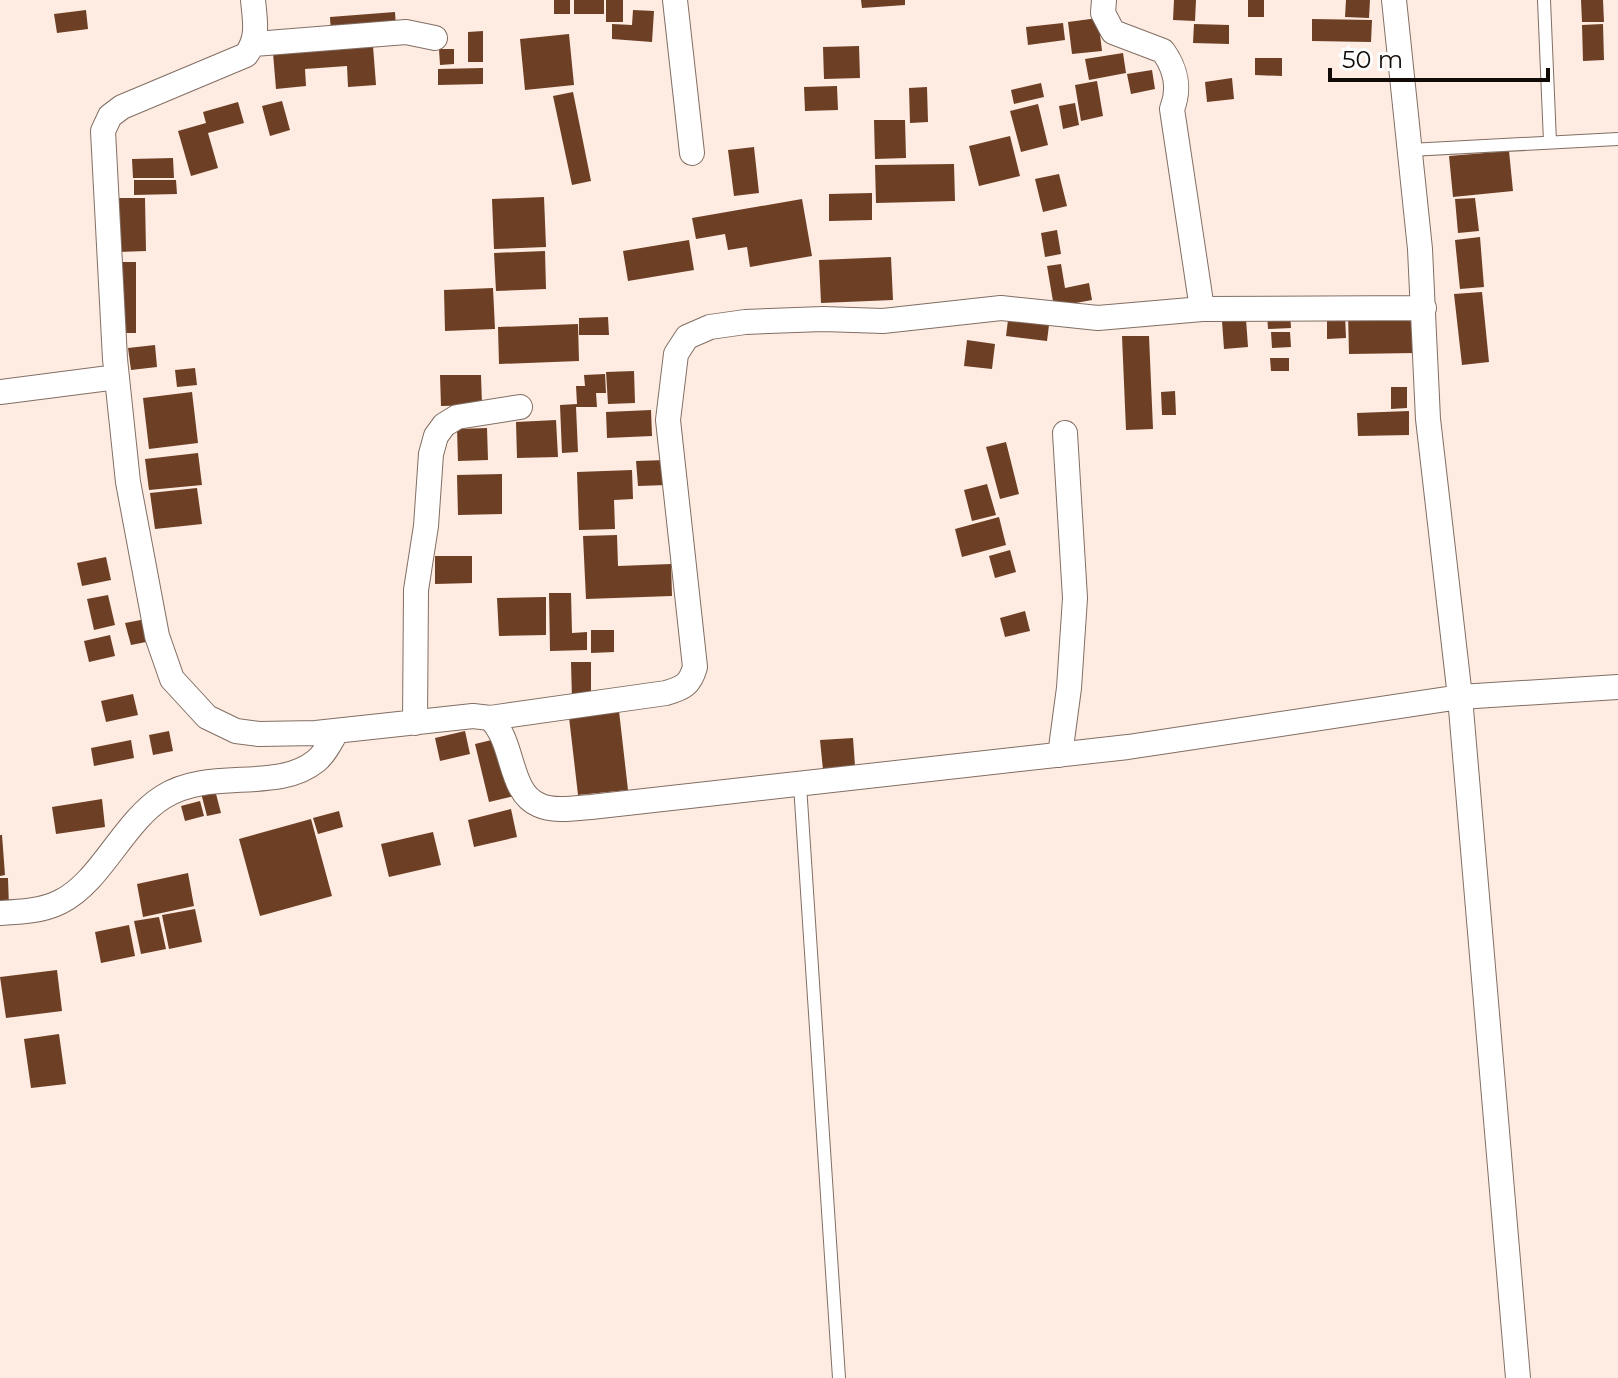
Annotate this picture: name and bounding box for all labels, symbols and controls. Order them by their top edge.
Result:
scale bar [1330,32,1548,82]
text: 50 m [1342,45,1403,74]

